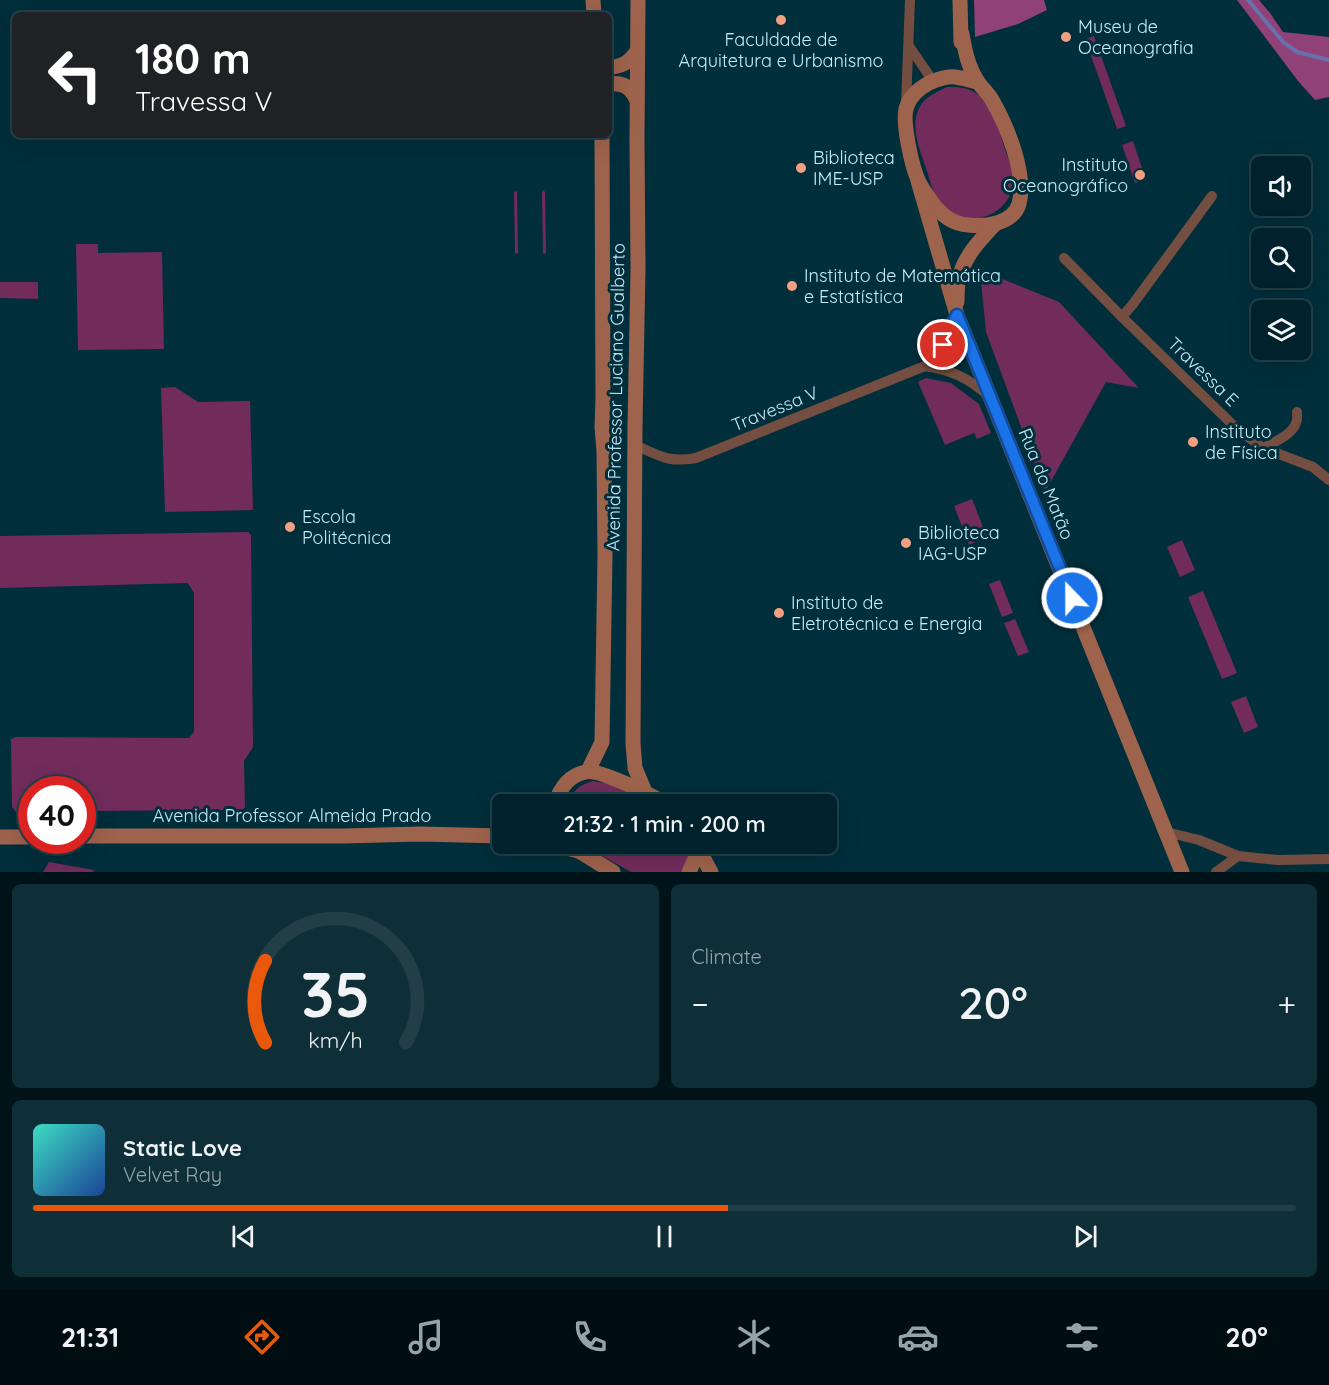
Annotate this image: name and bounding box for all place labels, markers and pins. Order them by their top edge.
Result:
marker: Faculdade de Arquitetura e Urbanismo [774,13,788,27]
place label: Museu de Oceanografia [1078,15,1194,59]
place label: Faculdade de Arquitetura e Urbanismo [679,28,883,72]
marker: Museu de Oceanografia [1059,30,1073,44]
place label: Biblioteca IME-USP [813,146,895,190]
place label: Instituto Oceanográfico [1003,153,1128,197]
marker: Biblioteca IME-USP [794,161,808,175]
marker: Instituto Oceanográfico [1133,168,1147,182]
place label: Instituto de Matemática e Estatística [804,264,1001,308]
marker: Instituto de Matemática e Estatística [785,279,799,293]
pin [917,319,968,370]
place label: Instituto de Física [1205,420,1278,464]
marker: Instituto de Física [1186,435,1200,449]
place label: Escola Politécnica [302,505,391,549]
marker: Escola Politécnica [283,520,297,534]
place label: Biblioteca IAG-USP [918,521,1000,565]
marker: Biblioteca IAG-USP [899,536,913,550]
place label: Instituto de Eletrotécnica e Energia [791,591,982,635]
marker: Instituto de Eletrotécnica e Energia [772,606,786,620]

